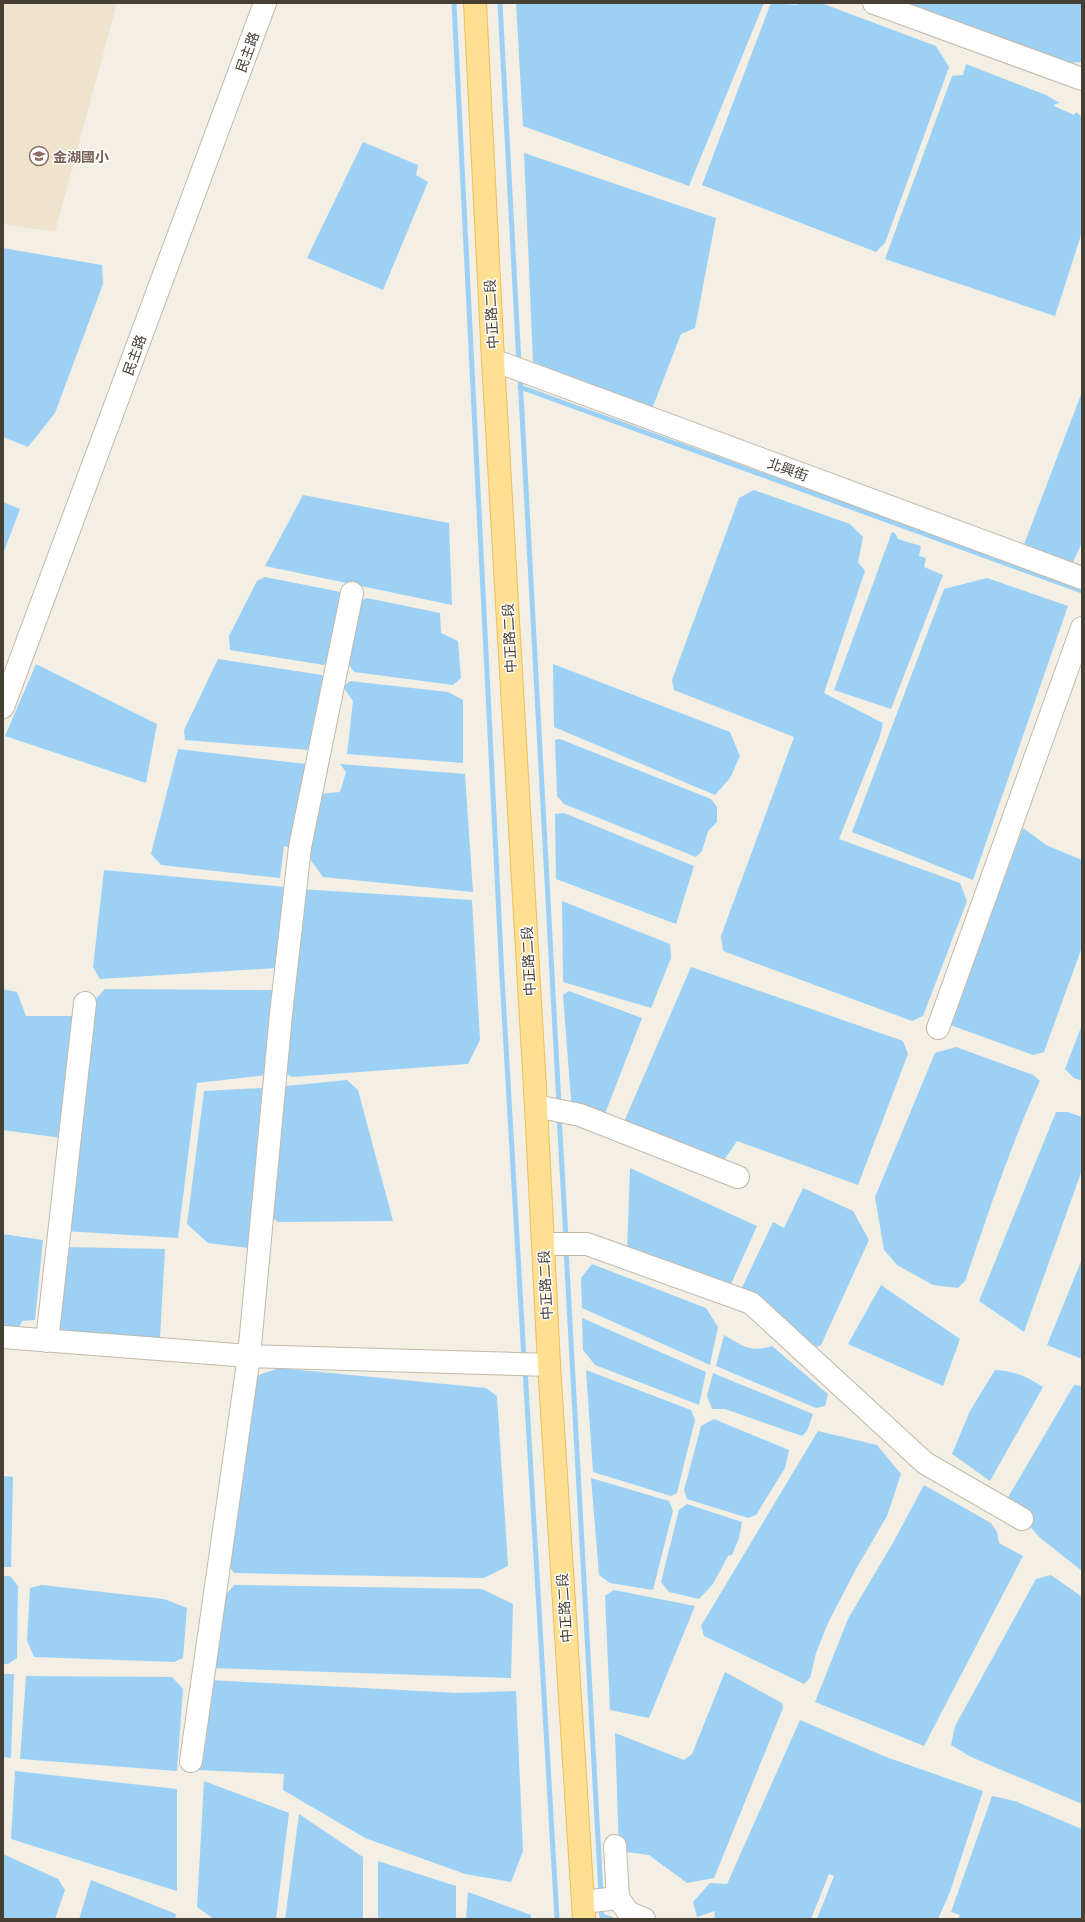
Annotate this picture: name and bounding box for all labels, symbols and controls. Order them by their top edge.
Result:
street label: 民主路 [232,29,262,75]
school or university icon: 金湖國小 [28,145,50,167]
place label: 金湖國小 [53,148,109,165]
street label: 中正路二段 [481,279,501,349]
street label: 民主路 [119,332,149,378]
street label: 北興街 [765,454,811,484]
street label: 中正路二段 [499,603,519,673]
street label: 中正路二段 [518,926,538,996]
street label: 中正路二段 [535,1250,555,1320]
street label: 中正路二段 [553,1572,575,1644]

